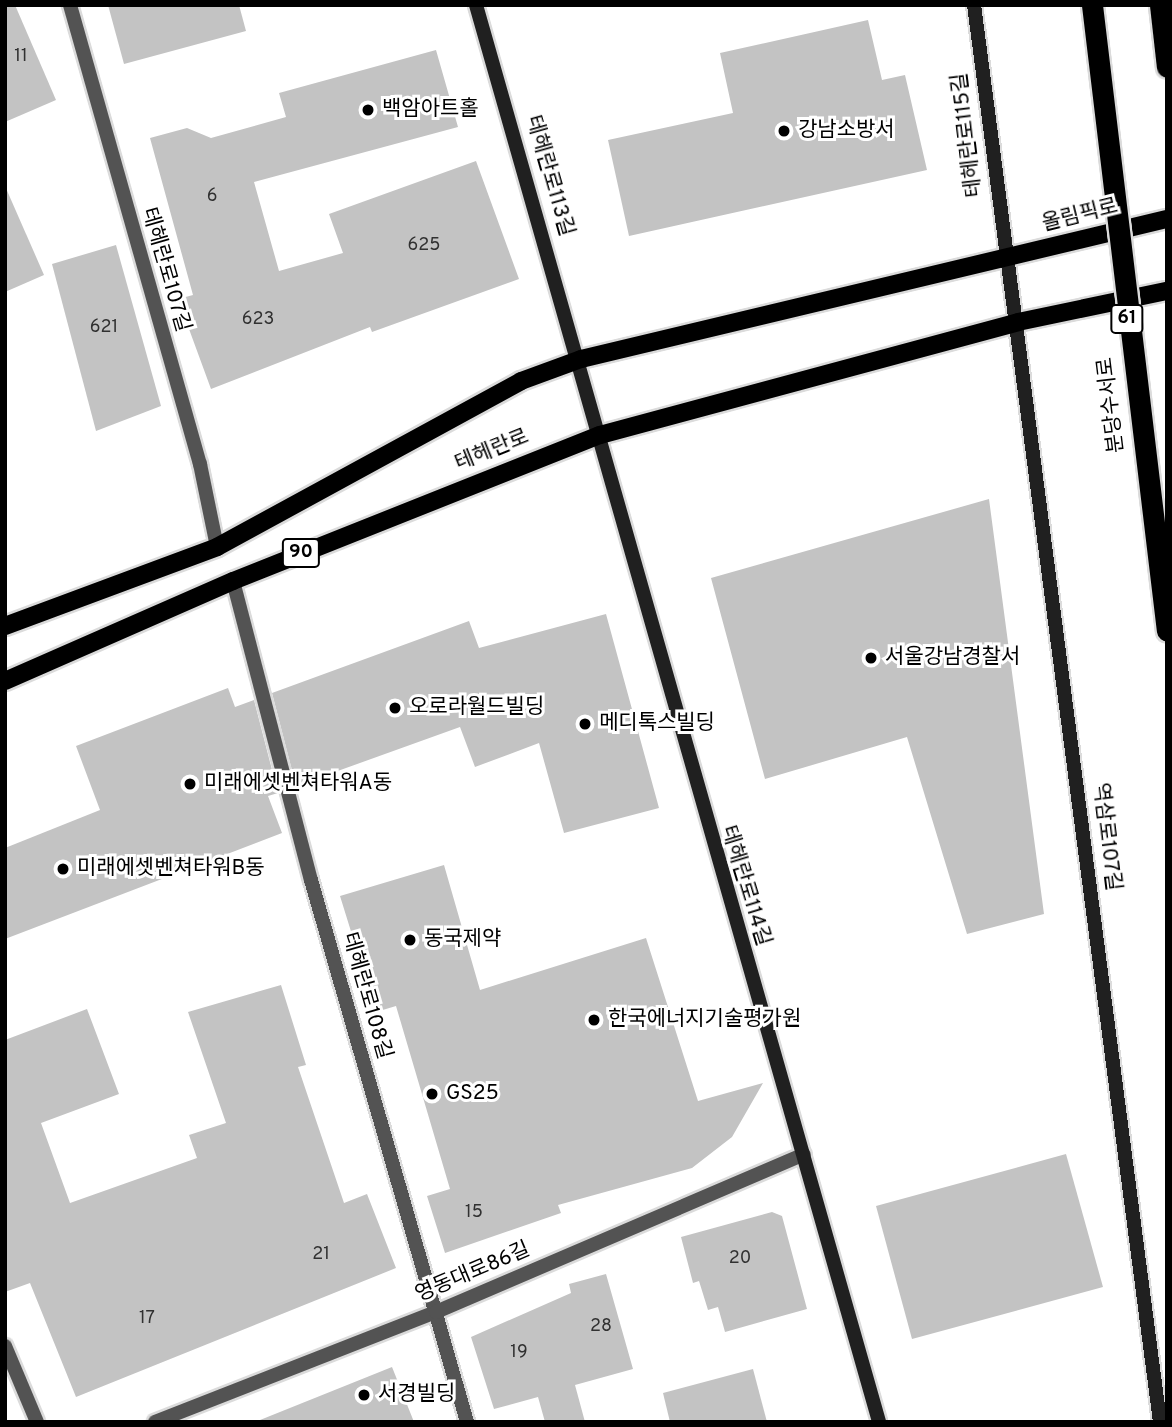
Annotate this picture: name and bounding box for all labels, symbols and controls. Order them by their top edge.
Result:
house number: 11 [14,46,28,68]
street label: 테헤란로115길 [948,71,988,199]
place label: 백암아트홀 [382,97,479,123]
marker: 백암아트홀 [360,102,376,118]
street label: 테헤란로113길 [520,112,578,240]
place label: 강남소방서 [798,118,895,144]
marker: 강남소방서 [776,123,792,139]
house number: 6 [207,186,217,208]
street label: 올림픽로 [1039,194,1121,238]
street label: 테헤란로107길 [135,205,195,335]
house number: 625 [408,235,440,257]
road number: 61 [1110,304,1144,334]
house number: 623 [242,309,274,331]
house number: 621 [90,317,118,339]
street label: 분당수서로 [1094,356,1130,454]
street label: 테헤란로 [451,425,533,477]
road number: 90 [282,538,320,568]
place label: 서울강남경찰서 [885,645,1020,671]
marker: 서울강남경찰서 [863,650,879,666]
place label: 오로라월드빌딩 [409,695,544,721]
marker: 오로라월드빌딩 [387,700,403,716]
place label: 메디톡스빌딩 [599,711,715,737]
marker: 메디톡스빌딩 [577,716,593,732]
place label: 미래에셋벤쳐타워A동 [204,771,392,797]
marker: 미래에셋벤쳐타워A동 [182,776,198,792]
street label: 역삼로107길 [1087,781,1125,893]
street label: 테헤란로114길 [715,823,775,949]
place label: 미래에셋벤쳐타워B동 [77,856,265,882]
marker: 미래에셋벤쳐타워B동 [55,861,71,877]
place label: 동국제약 [424,927,501,953]
street label: 테헤란로108길 [336,930,396,1062]
marker: 동국제약 [402,932,418,948]
place label: 한국에너지기술평가원 [608,1007,801,1033]
marker: 한국에너지기술평가원 [586,1012,602,1028]
place label: GS25 [446,1081,499,1107]
marker: GS25 [424,1086,440,1102]
house number: 15 [465,1202,483,1224]
street label: 영동대로86길 [412,1238,534,1308]
house number: 21 [312,1244,330,1266]
house number: 20 [729,1248,751,1270]
house number: 17 [139,1308,155,1330]
house number: 28 [590,1316,612,1338]
house number: 19 [510,1342,528,1364]
place label: 서경빌딩 [378,1382,455,1408]
marker: 서경빌딩 [356,1387,372,1403]

